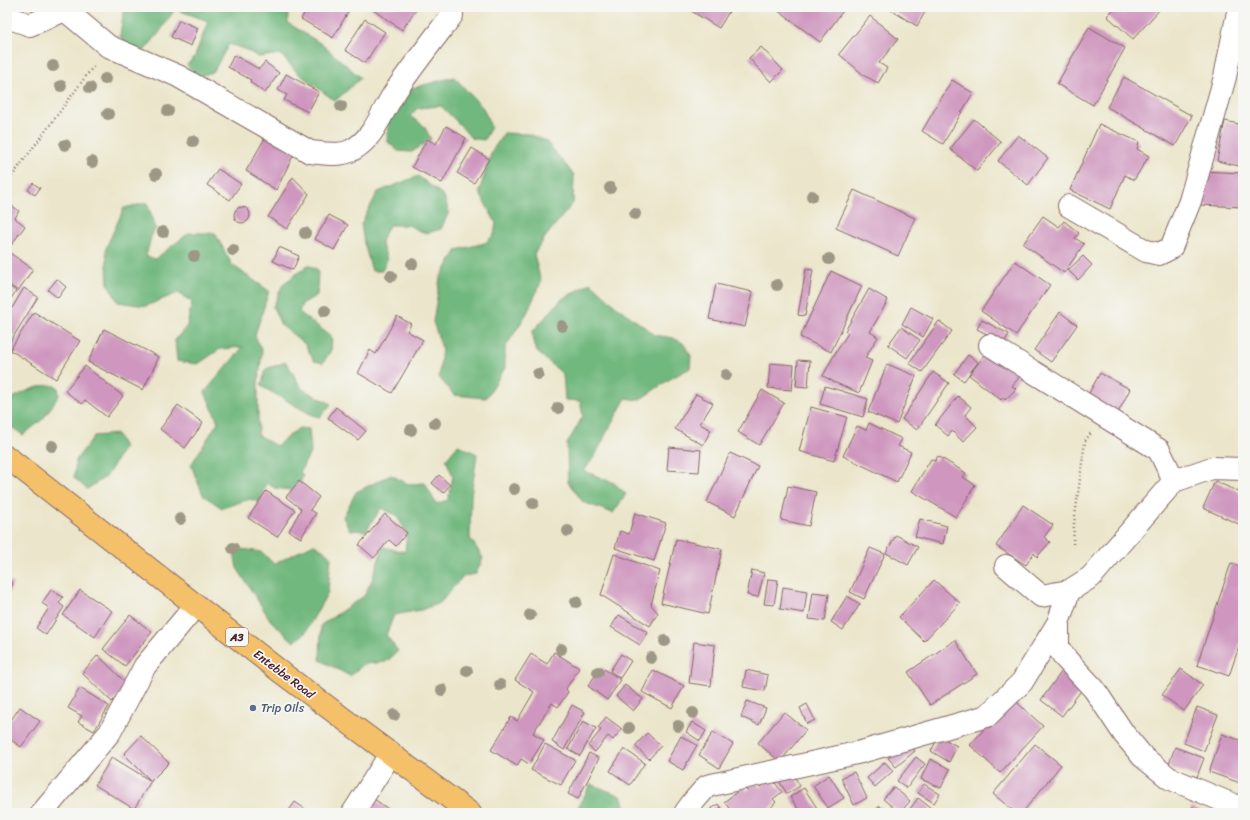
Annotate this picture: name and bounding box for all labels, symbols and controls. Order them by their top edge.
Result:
road number: A3 [226,628,248,646]
street label: Entebbe Road [248,643,320,705]
place label: Trip Oils [261,697,305,719]
marker: Trip Oils [248,703,258,713]

